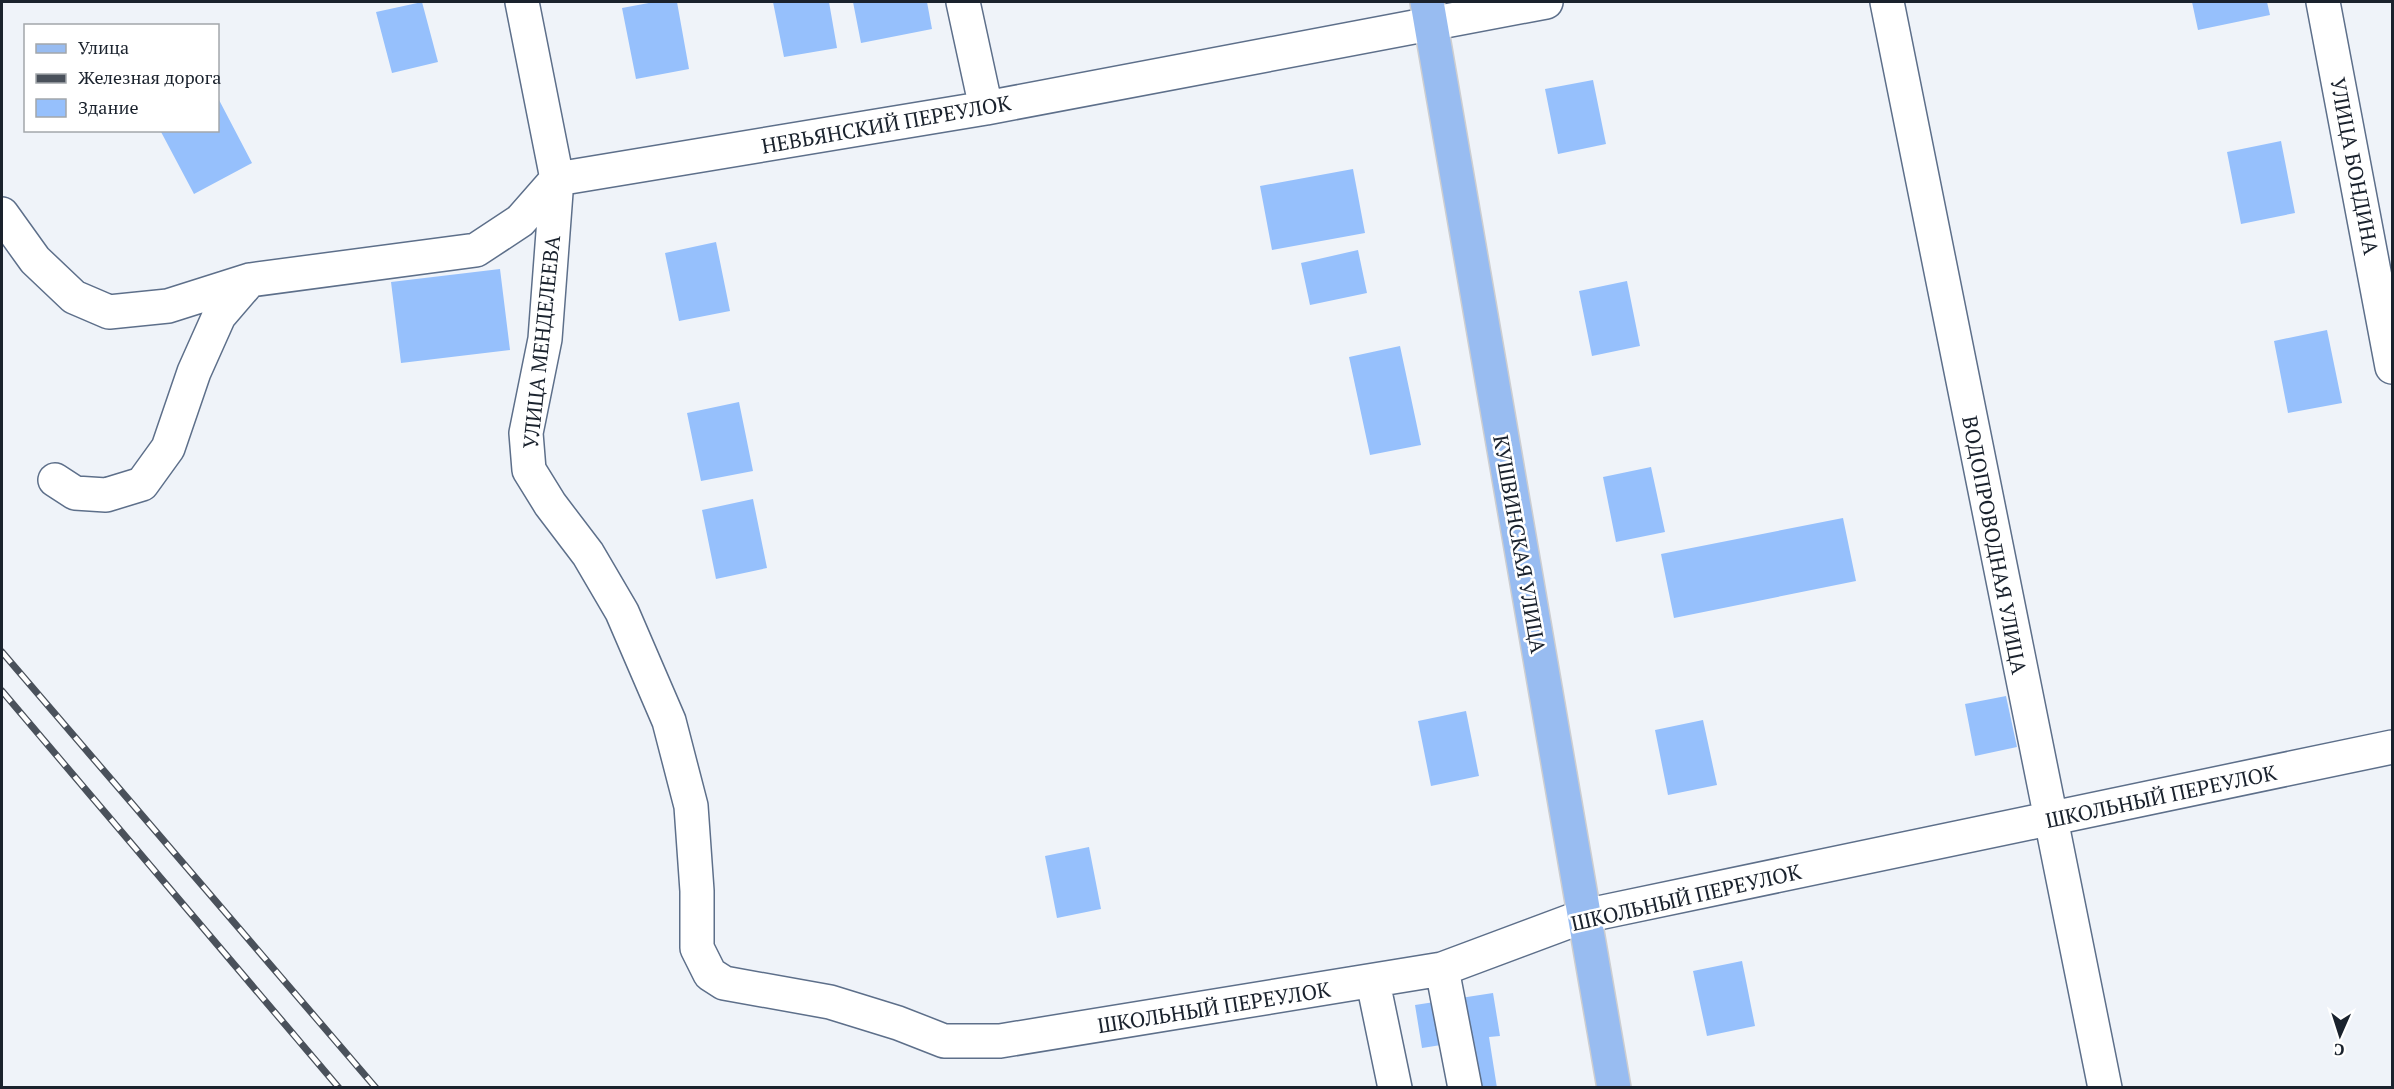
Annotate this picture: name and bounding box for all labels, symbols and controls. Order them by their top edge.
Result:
legend [24,24,219,132]
text: Улица [78,35,129,59]
text: Железная дорога [78,65,221,89]
street label: УЛИЦА БОНДИНА [2324,75,2386,258]
street label: НЕВЬЯНСКИЙ ПЕРЕУЛОК [759,88,1013,160]
text: Здание [78,95,138,119]
street label: УЛИЦА МЕНДЕЛЕЕВА [516,233,566,450]
street label: ВОДОПРОВОДНАЯ УЛИЦА [1956,413,2034,677]
street label: КУШВИНСКАЯ УЛИЦА [1487,433,1553,656]
street label: ШКОЛЬНЫЙ ПЕРЕУЛОК [2043,758,2279,834]
street label: ШКОЛЬНЫЙ ПЕРЕУЛОК [1568,857,1804,937]
street label: ШКОЛЬНЫЙ ПЕРЕУЛОК [1096,975,1333,1039]
north arrow [2310,1005,2370,1065]
text: С [2333,1039,2345,1061]

